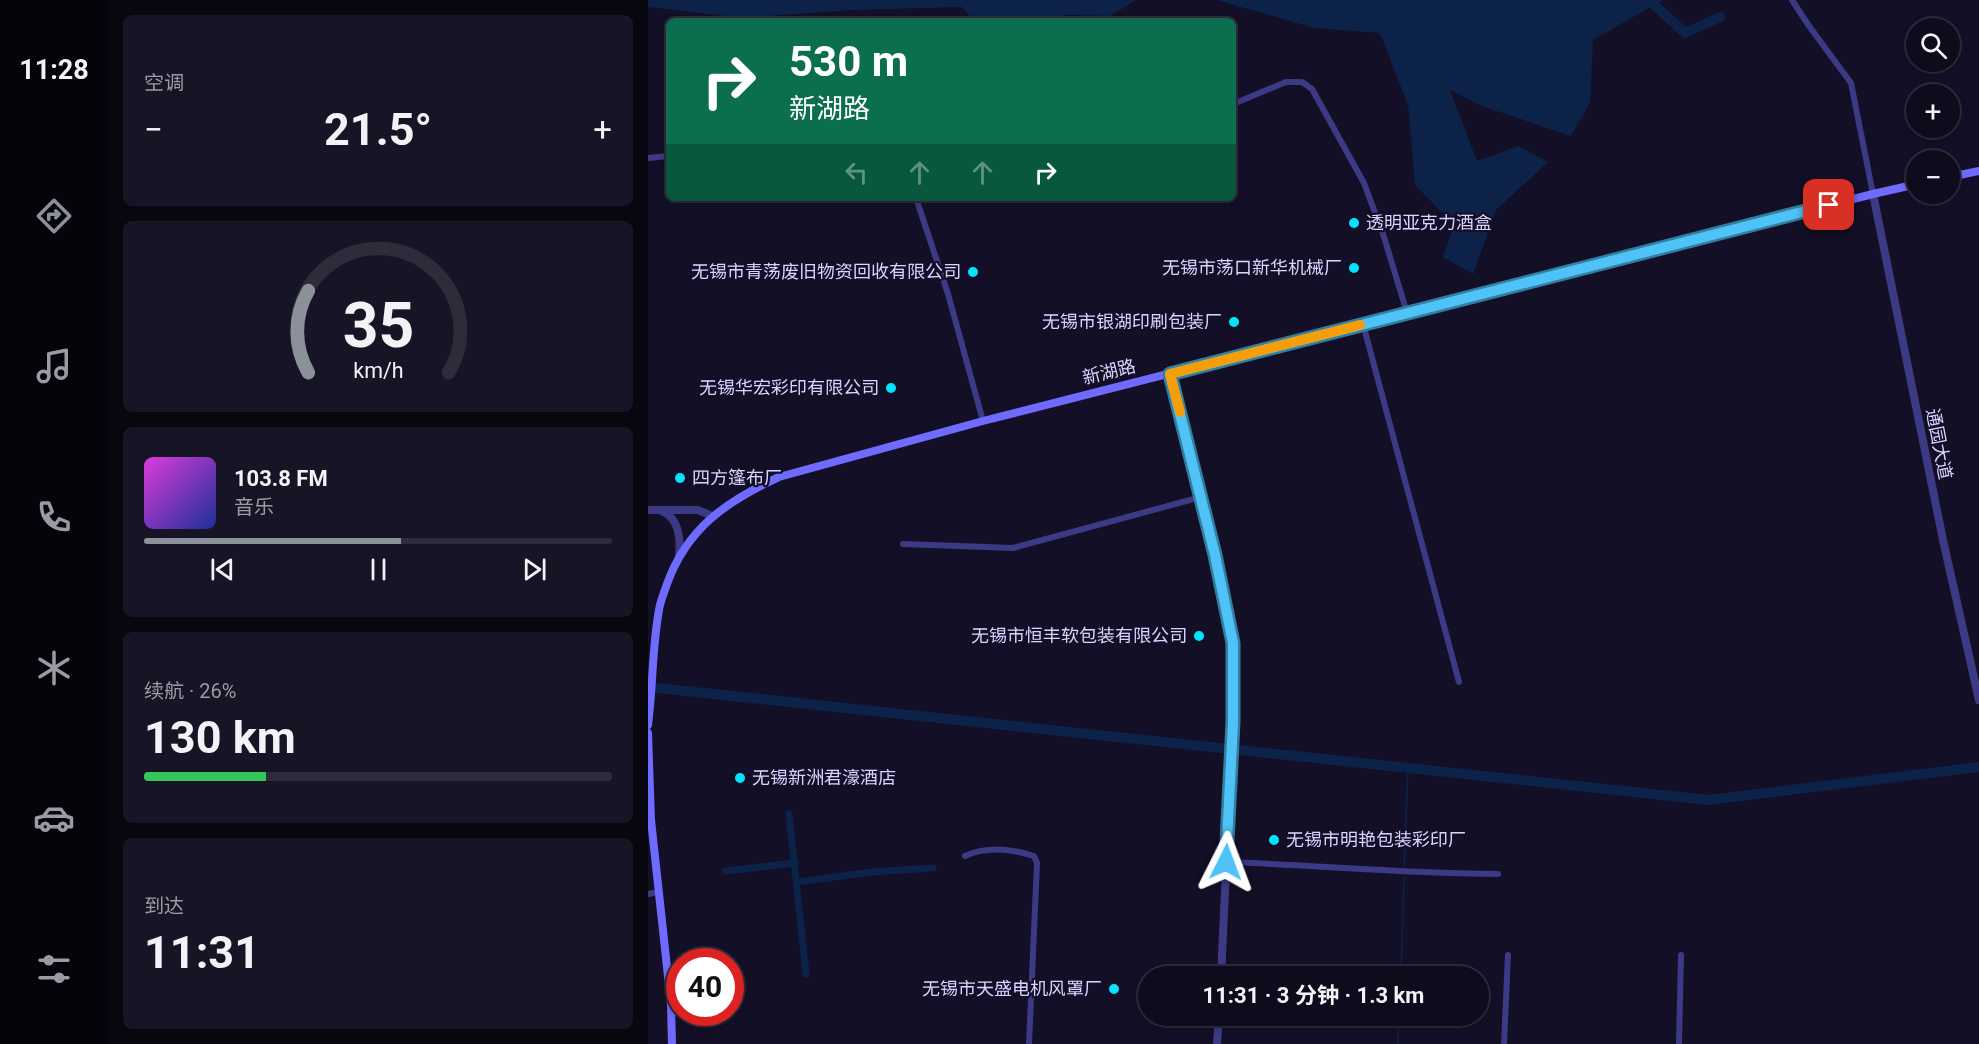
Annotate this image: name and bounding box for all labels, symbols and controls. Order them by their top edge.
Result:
map controls [1906,18,1960,204]
button: search [1906,18,1960,72]
text: 530 m [789,37,908,86]
icon: right [690,42,768,120]
text: 11:28 [19,54,89,86]
text: 空调 [144,71,184,95]
button: + [1906,84,1960,138]
text: 新湖路 [789,93,870,125]
text: 21.5° [324,103,432,156]
text: − [144,110,163,149]
text: + [593,110,612,149]
button: − [1906,150,1960,204]
icon: left [840,156,873,189]
icon: ahead [903,156,936,189]
icon: ahead [966,156,999,189]
icon: right [1029,156,1062,189]
pin [1803,179,1854,230]
icon: arrive [1812,188,1845,221]
icon: directions [33,195,75,237]
place label: 透明亚克力酒盒 [1366,212,1492,233]
marker: 透明亚克力酒盒 [1347,216,1361,230]
place label: 无锡市荡口新华机械厂 [1162,257,1342,278]
place label: 无锡市青荡废旧物资回收有限公司 [691,261,961,282]
marker: 无锡市荡口新华机械厂 [1347,261,1361,275]
marker: 无锡市青荡废旧物资回收有限公司 [966,265,980,279]
text: 35 [342,289,414,362]
place label: 无锡市银湖印刷包装厂 [1042,311,1222,332]
marker: 无锡市银湖印刷包装厂 [1227,315,1241,329]
icon: music [33,345,75,387]
street label: 新湖路 [1080,355,1138,388]
text: km/h [353,359,403,384]
place label: 无锡华宏彩印有限公司 [699,377,879,398]
marker: 无锡华宏彩印有限公司 [884,381,898,395]
street label: 通园大道 [1922,407,1957,481]
text: 103.8 FM [234,466,328,491]
place label: 四方篷布厂 [692,467,782,488]
marker: 四方篷布厂 [673,471,687,485]
text: 音乐 [234,495,274,519]
icon: phone [33,496,75,538]
icon: previous [206,553,239,586]
icon: pause [362,553,395,586]
icon: next [518,553,551,586]
place label: 无锡市恒丰软包装有限公司 [971,625,1187,646]
marker: 无锡市恒丰软包装有限公司 [1192,629,1206,643]
icon: climate [33,647,75,689]
text: 续航 · 26% [144,679,236,703]
text: 130 km [144,711,296,764]
place label: 无锡新洲君濠酒店 [752,767,896,788]
marker: 无锡新洲君濠酒店 [733,771,747,785]
icon: car [33,797,75,839]
place label: 无锡市明艳包装彩印厂 [1286,829,1466,850]
position arrow [1194,830,1258,894]
marker: 无锡市明艳包装彩印厂 [1267,833,1281,847]
text: 到达 [144,894,184,918]
text: 11:31 [144,926,260,979]
icon: filters [33,948,75,990]
speed limit sign: 40 [666,948,744,1026]
place label: 无锡市天盛电机风罩厂 [922,978,1102,999]
marker: 无锡市天盛电机风罩厂 [1107,982,1121,996]
text: 11:31 · 3 分钟 · 1.3 km [1203,983,1424,1008]

